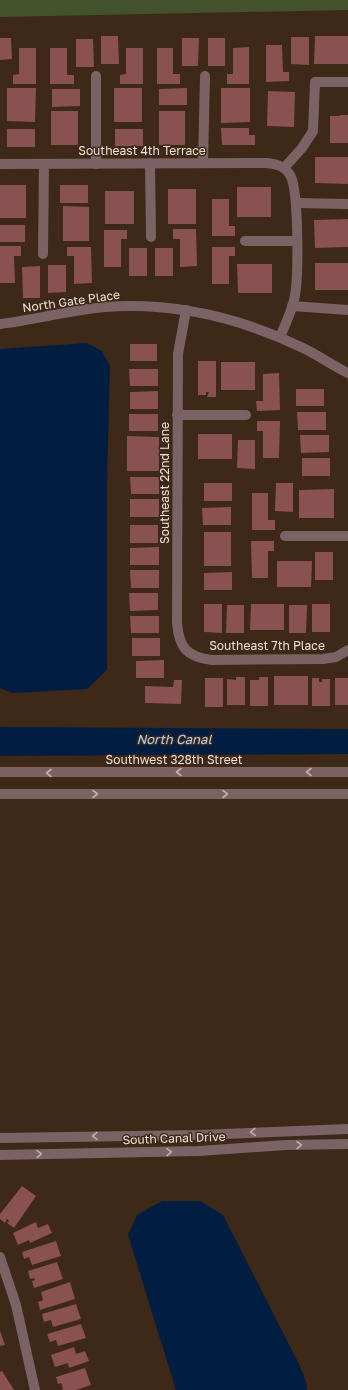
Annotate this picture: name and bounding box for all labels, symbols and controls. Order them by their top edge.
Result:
street label: Southeast 4th Terrace [78,143,206,158]
street label: North Gate Place [21,287,121,315]
street label: Southeast 22nd Lane [157,422,172,544]
street label: Southeast 7th Place [209,638,325,653]
water label: North Canal [136,731,212,747]
street label: Southwest 328th Street [106,752,243,767]
one-way arrow [176,768,182,776]
one-way arrow [306,768,312,776]
one-way arrow [46,769,52,777]
one-way arrow [92,790,98,798]
one-way arrow [222,790,228,798]
one-way arrow [250,1128,256,1136]
street label: South Canal Drive [122,1129,226,1147]
one-way arrow [92,1132,98,1140]
one-way arrow [296,1141,302,1149]
one-way arrow [166,1148,172,1156]
one-way arrow [36,1150,42,1158]

